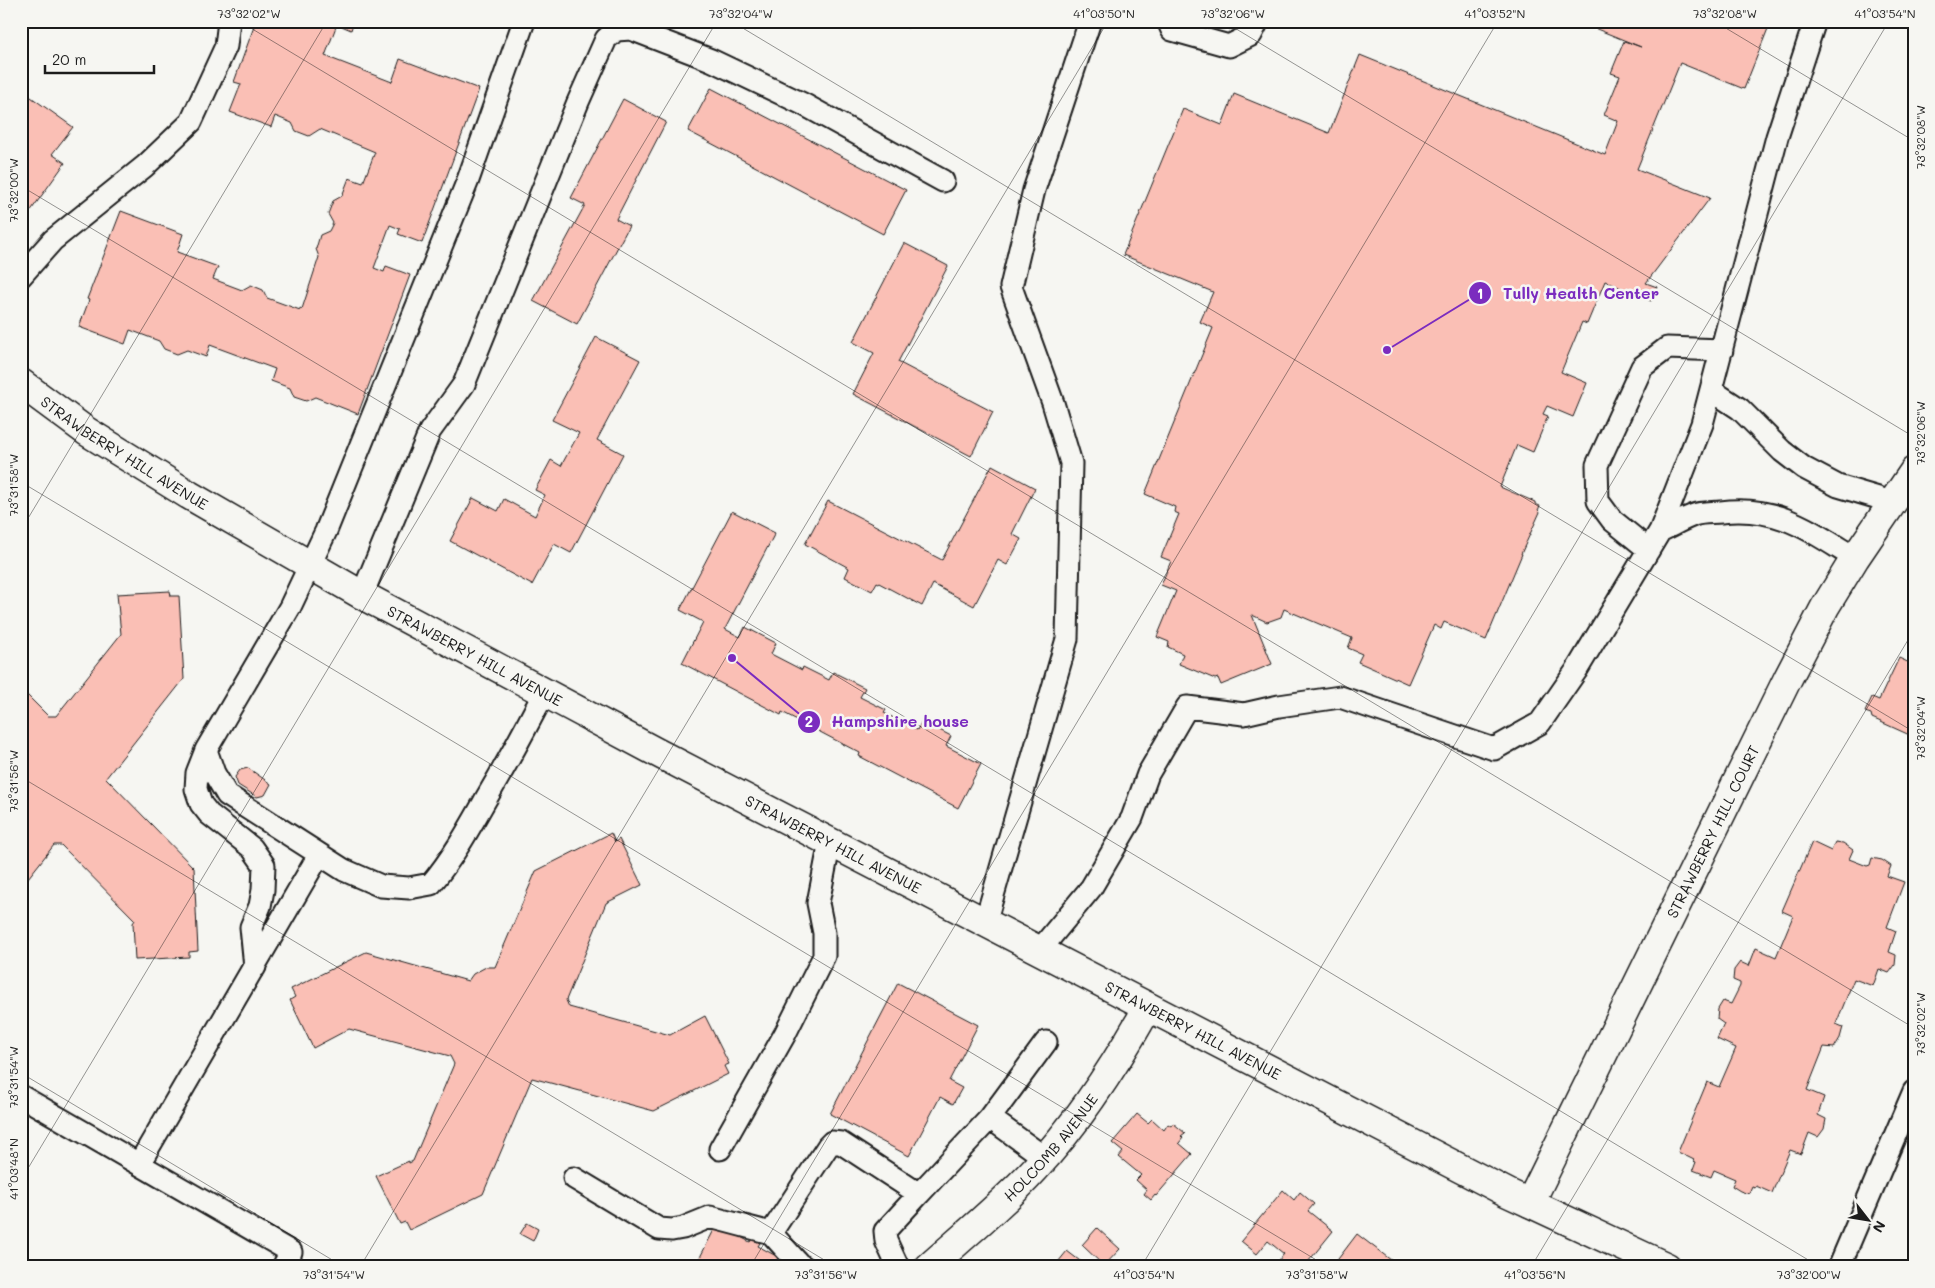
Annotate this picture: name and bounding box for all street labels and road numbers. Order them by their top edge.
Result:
street label: STRAWBERRY HILL AVENUE [37,391,212,514]
street label: STRAWBERRY HILL AVENUE [384,600,566,710]
street label: STRAWBERRY HILL COURT [1662,742,1764,921]
street label: STRAWBERRY HILL AVENUE [742,790,925,898]
street label: STRAWBERRY HILL AVENUE [1102,976,1285,1084]
street label: HOLCOMB AVENUE [999,1089,1102,1205]

